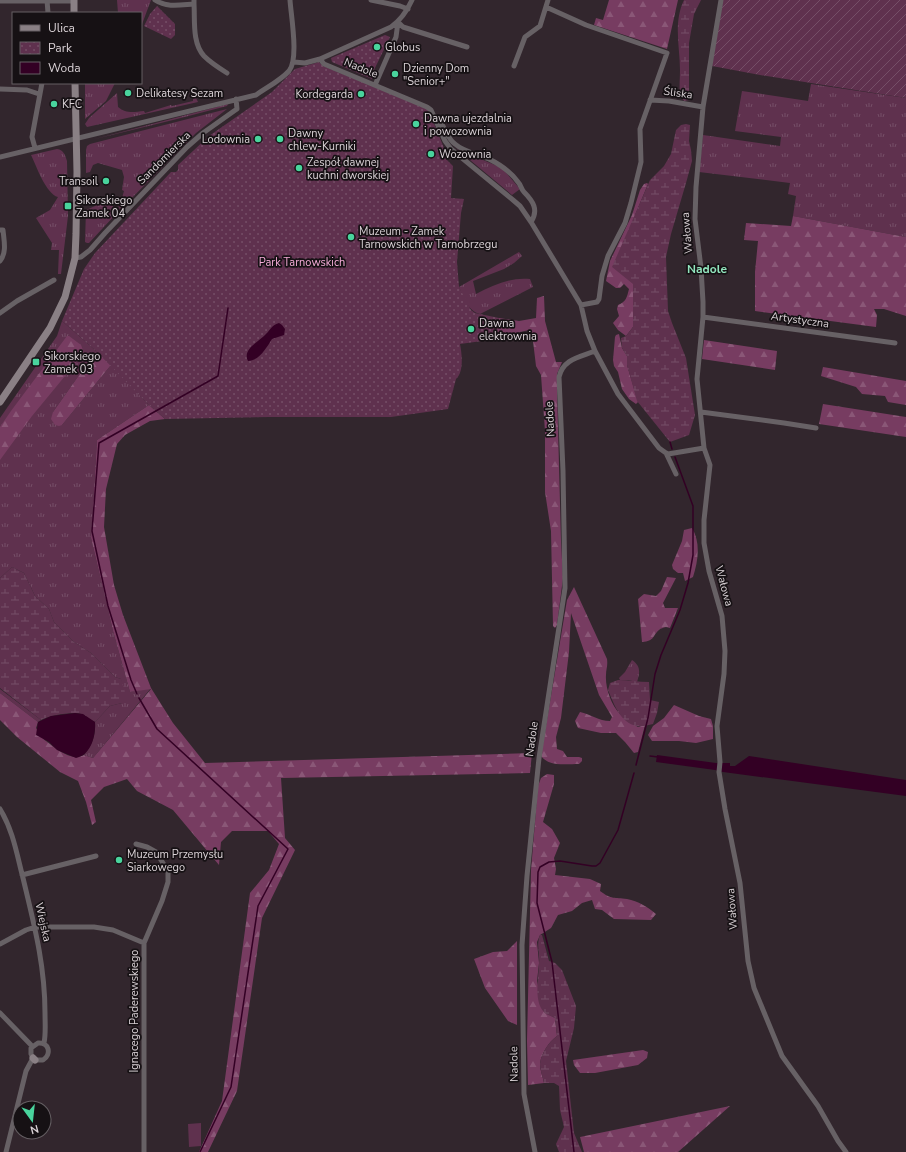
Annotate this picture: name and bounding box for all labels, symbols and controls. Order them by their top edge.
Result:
legend [12,12,142,84]
text: Ulica [48,20,75,36]
text: Park [48,40,73,56]
place label: Globus [385,40,420,55]
marker: Globus [372,42,382,52]
street label: Nadole [342,54,380,82]
text: Woda [48,60,81,76]
place label: Dzienny Dom "Senior+" [403,61,469,89]
marker: Dzienny Dom "Senior+" [390,69,400,79]
street label: Śliska [663,83,694,102]
place label: Delikatesy Sezam [136,86,223,101]
place label: Kordegarda [296,87,353,102]
marker: Delikatesy Sezam [123,88,133,98]
marker: Kordegarda [356,89,366,99]
place label: KFC [62,97,82,112]
marker: KFC [49,99,59,109]
place label: Dawna ujezdalnia i powozownia [424,111,512,139]
marker: Dawna ujezdalnia i powozownia [411,119,421,129]
place label: Dawny chlew-Kurniki [288,126,356,154]
street label: Sandomierska [134,128,194,188]
place label: Lodownia [202,132,250,147]
marker: Lodownia [253,134,263,144]
marker: Dawny chlew-Kurniki [275,134,285,144]
place label: Wozownia [439,147,492,162]
marker: Wozownia [426,149,436,159]
place label: Zespół dawnej kuchni dworskiej [307,155,389,183]
marker: Zespół dawnej kuchni dworskiej [294,163,304,173]
place label: Transoil [59,174,99,189]
marker: Transoil [101,176,111,186]
place label: Sikorskiego Zamek 04 [76,193,132,221]
marker: Sikorskiego Zamek 04 [63,201,73,211]
street label: Wałowa [678,212,696,254]
place label: Muzeum - Zamek Tarnowskich w Tarnobrzegu [359,224,497,252]
marker: Muzeum - Zamek Tarnowskich w Tarnobrzegu [346,232,356,242]
park label: Park Tarnowskich [259,255,345,270]
district label: Nadole [687,261,727,277]
street label: Artystyczna [770,308,830,332]
place label: Dawna elektrownia [479,316,537,344]
marker: Dawna elektrownia [466,324,476,334]
place label: Sikorskiego Zamek 03 [44,349,100,377]
marker: Sikorskiego Zamek 03 [31,357,41,367]
street label: Nadole [542,401,558,437]
street label: Wałowa [711,564,737,608]
street label: Nadole [522,720,542,758]
place label: Muzeum Przemysłu Siarkowego [127,847,223,875]
marker: Muzeum Przemysłu Siarkowego [114,855,124,865]
street label: Wałowa [723,888,741,930]
street label: Wiejska [31,901,55,943]
street label: Ignacego Paderewskiego [127,950,142,1072]
street label: Nadole [506,1046,522,1082]
north arrow [12,1100,52,1140]
text: N [29,1121,40,1137]

